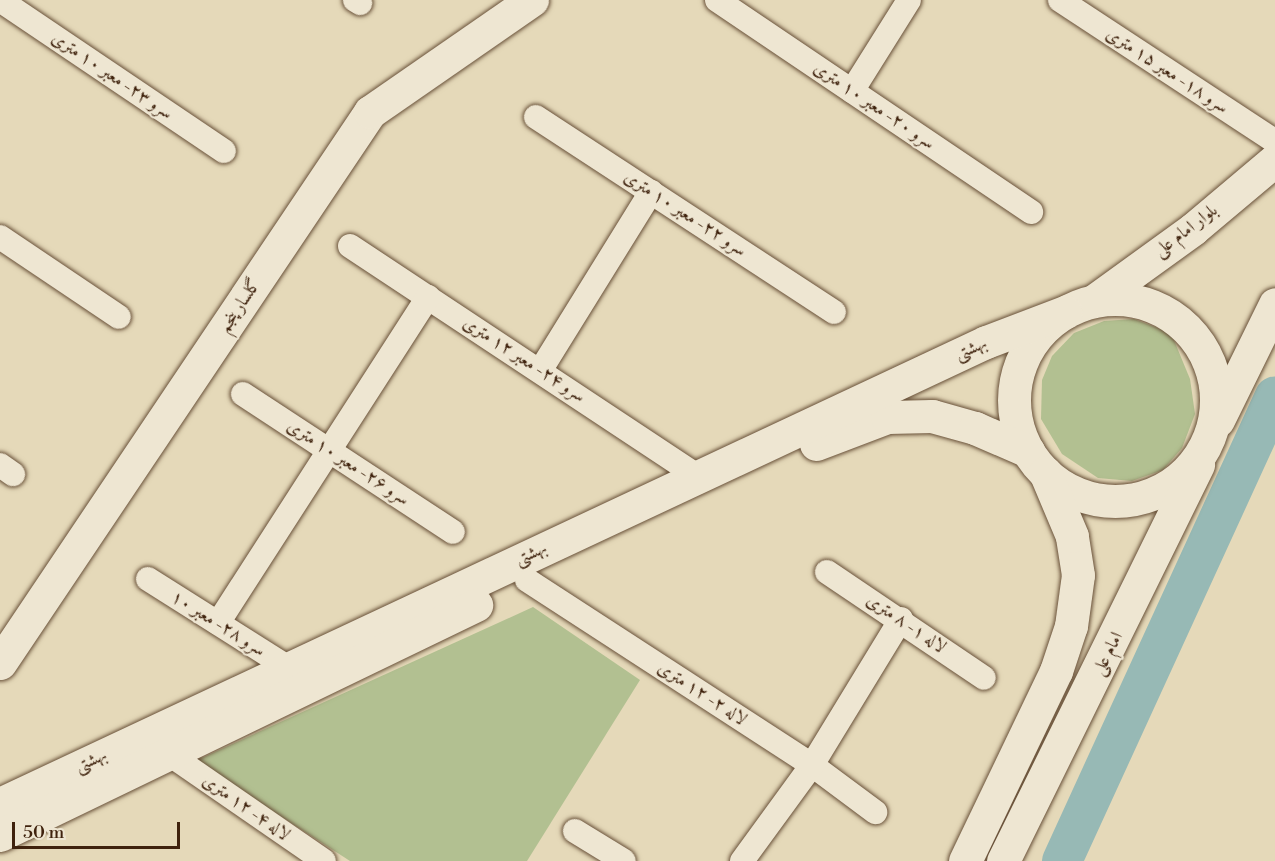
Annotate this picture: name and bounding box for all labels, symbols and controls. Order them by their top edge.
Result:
street label: سرو ۱۸- معبر ۱۵ متری [1102,23,1232,119]
street label: سرو ۲۳- معبر ۱۰ متری [47,27,177,125]
street label: سرو ۲۰- معبر ۱۰ متری [809,57,939,155]
street label: سرو ۲۲- معبر ۱۰ متری [620,166,750,262]
street label: بلوار امام علی [1150,200,1222,262]
street label: گلسار پنجم [214,275,266,337]
street label: سرو ۲۴- معبر ۱۲ متری [459,312,589,408]
street label: بهشتی [952,332,990,366]
street label: سرو ۲۶- معبر ۱۰ متری [283,415,413,511]
street label: بهشتی [512,537,550,571]
street label: سرو ۲۸- معبر ۱۰ [167,586,269,662]
street label: لاله ۱- ۸ متری [862,590,950,658]
street label: امام علی [1088,629,1128,679]
street label: لاله ۲- ۱۲ متری [653,657,751,731]
street label: بهشتی [72,744,110,778]
street label: لاله ۴- ۱۲ متری [198,770,294,846]
scale bar [15,810,183,848]
text: 50 m [23,821,64,844]

